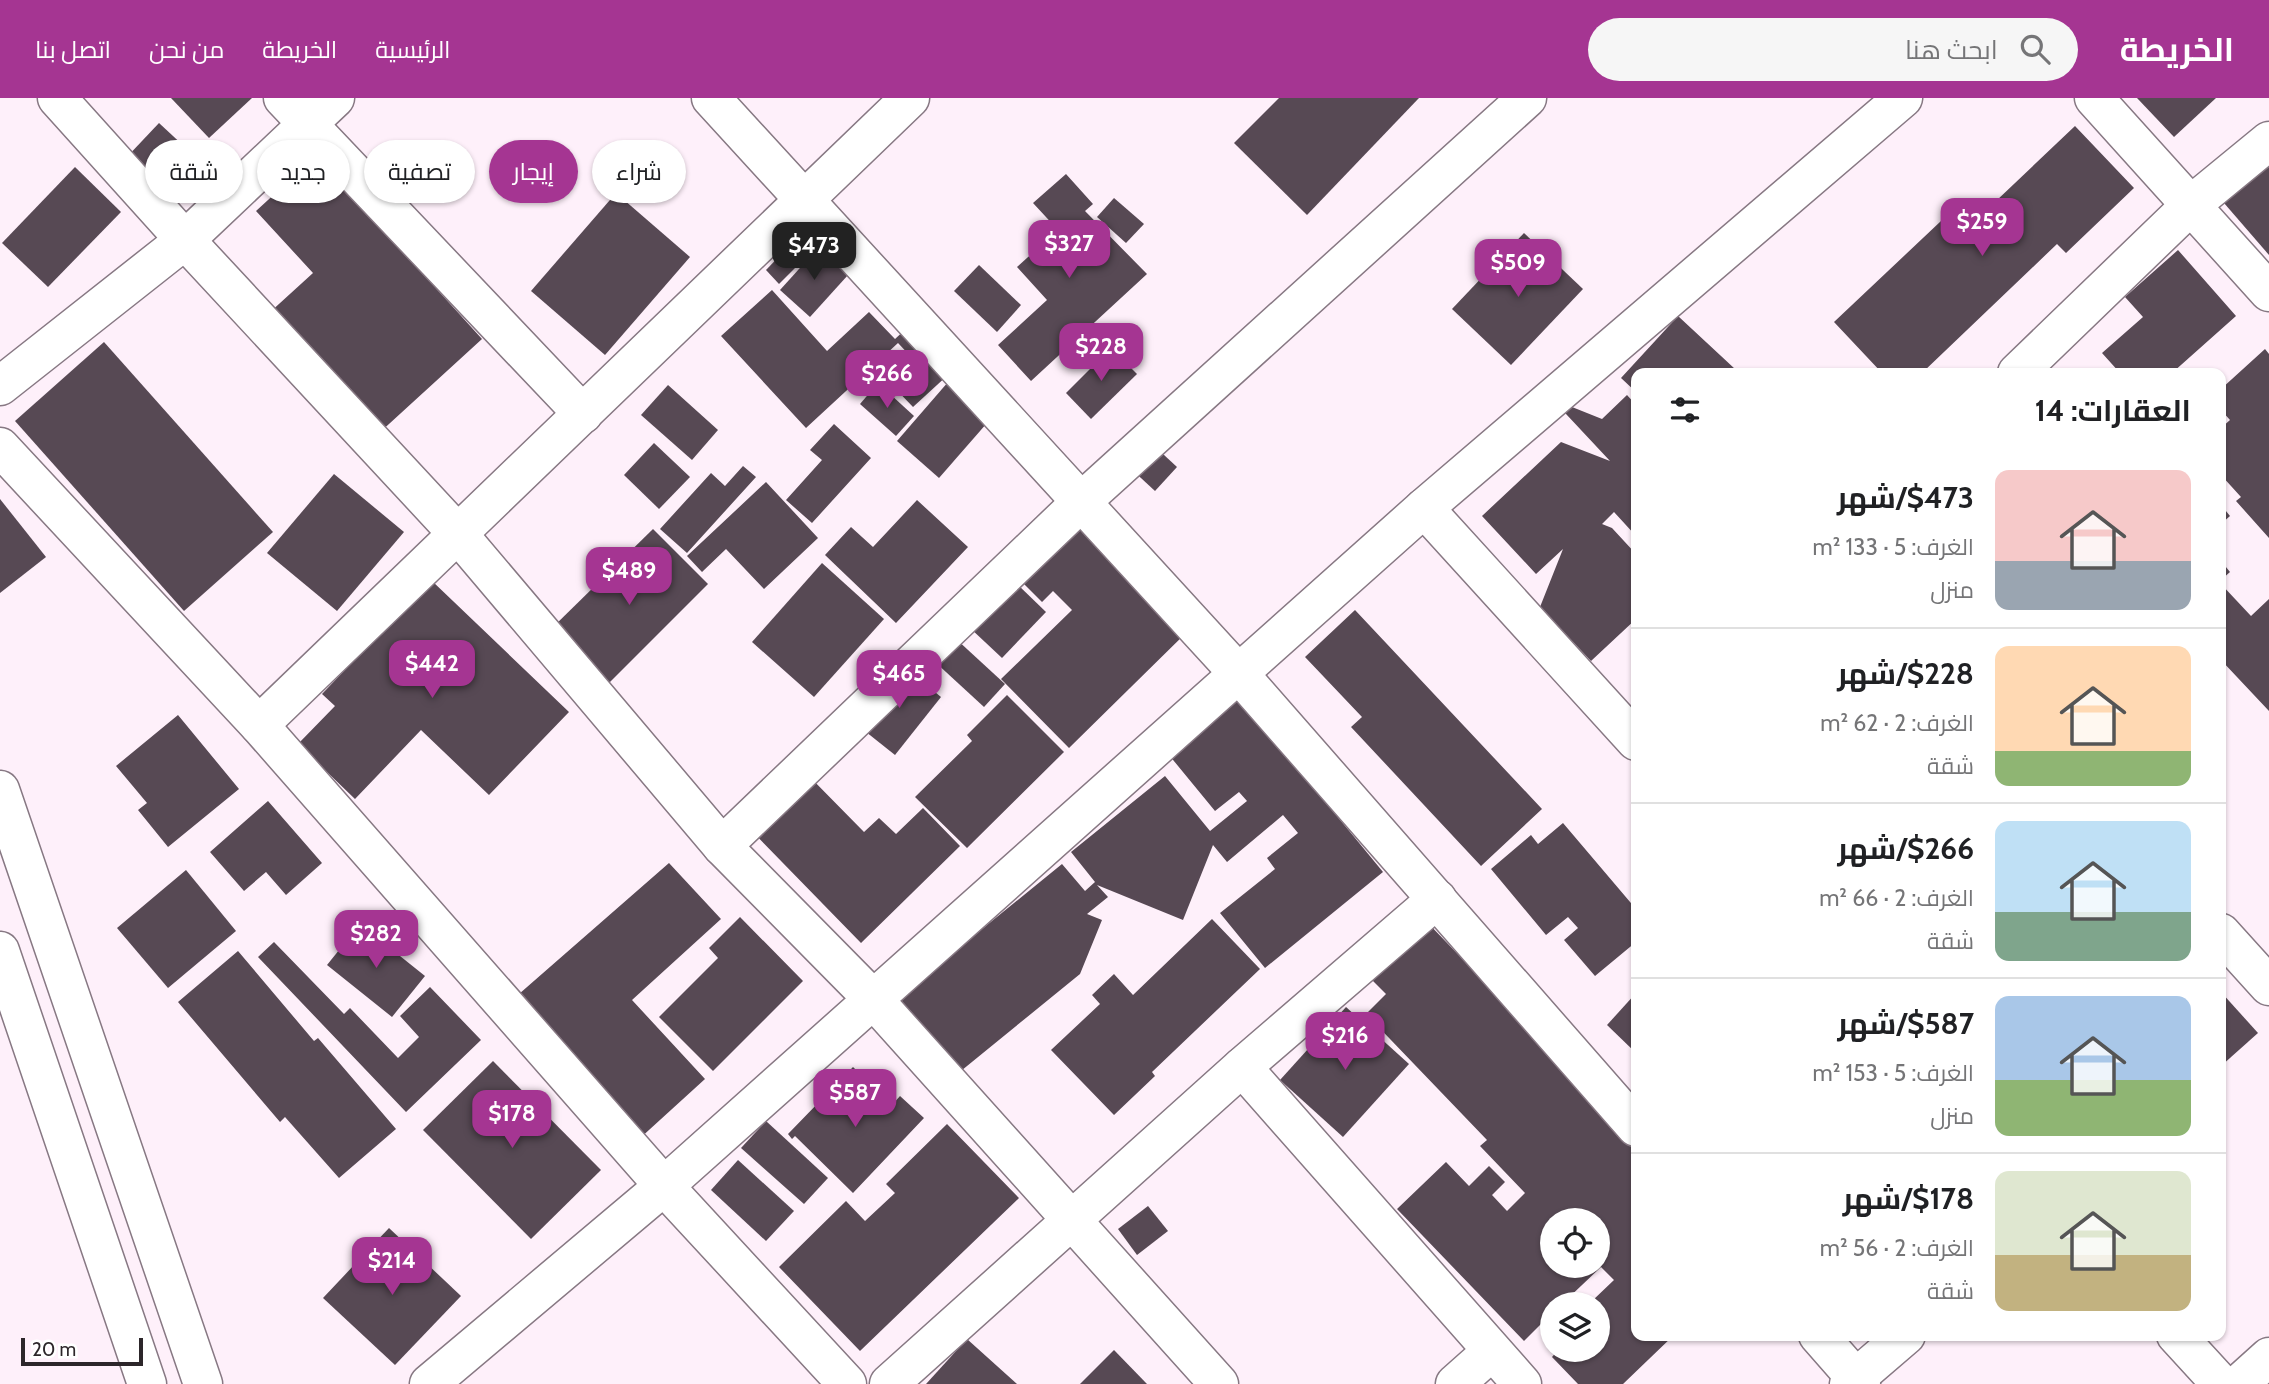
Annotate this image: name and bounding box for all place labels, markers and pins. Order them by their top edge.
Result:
pin: $259 [1941,198,2023,258]
pin: $327 [1028,220,1110,280]
pin: $473 [773,222,855,282]
pin: $509 [1477,240,1559,299]
pin: $228 [1060,324,1142,383]
pin: $266 [846,350,928,410]
pin: $489 [588,547,670,607]
pin: $442 [391,640,473,700]
pin: $465 [858,650,940,710]
pin: $282 [335,910,417,970]
pin: $216 [1304,1012,1386,1072]
pin: $587 [814,1070,896,1129]
pin: $178 [471,1090,553,1150]
pin: $214 [351,1238,433,1297]

